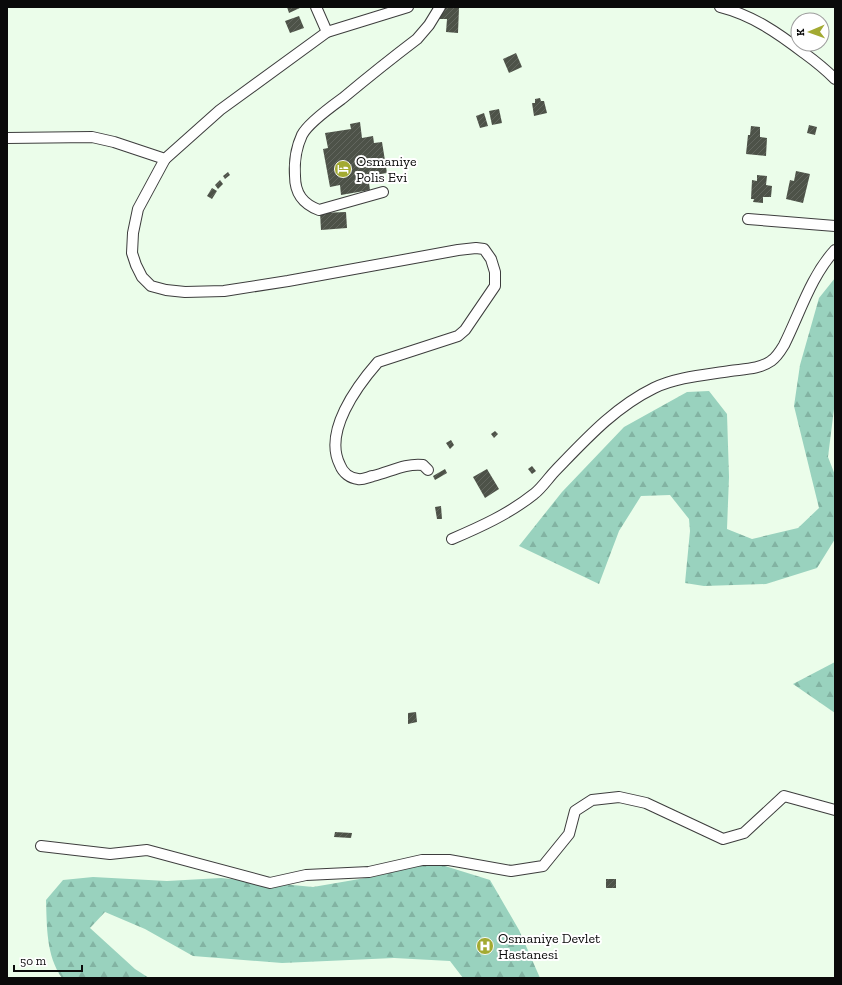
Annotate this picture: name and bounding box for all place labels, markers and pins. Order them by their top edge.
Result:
place label: Osmaniye Polis Evi [356,153,417,186]
hotel icon: Osmaniye Polis Evi [333,159,353,179]
place label: Osmaniye Devlet Hastanesi [498,930,601,963]
hospital icon: Osmaniye Devlet Hastanesi [475,936,495,956]

